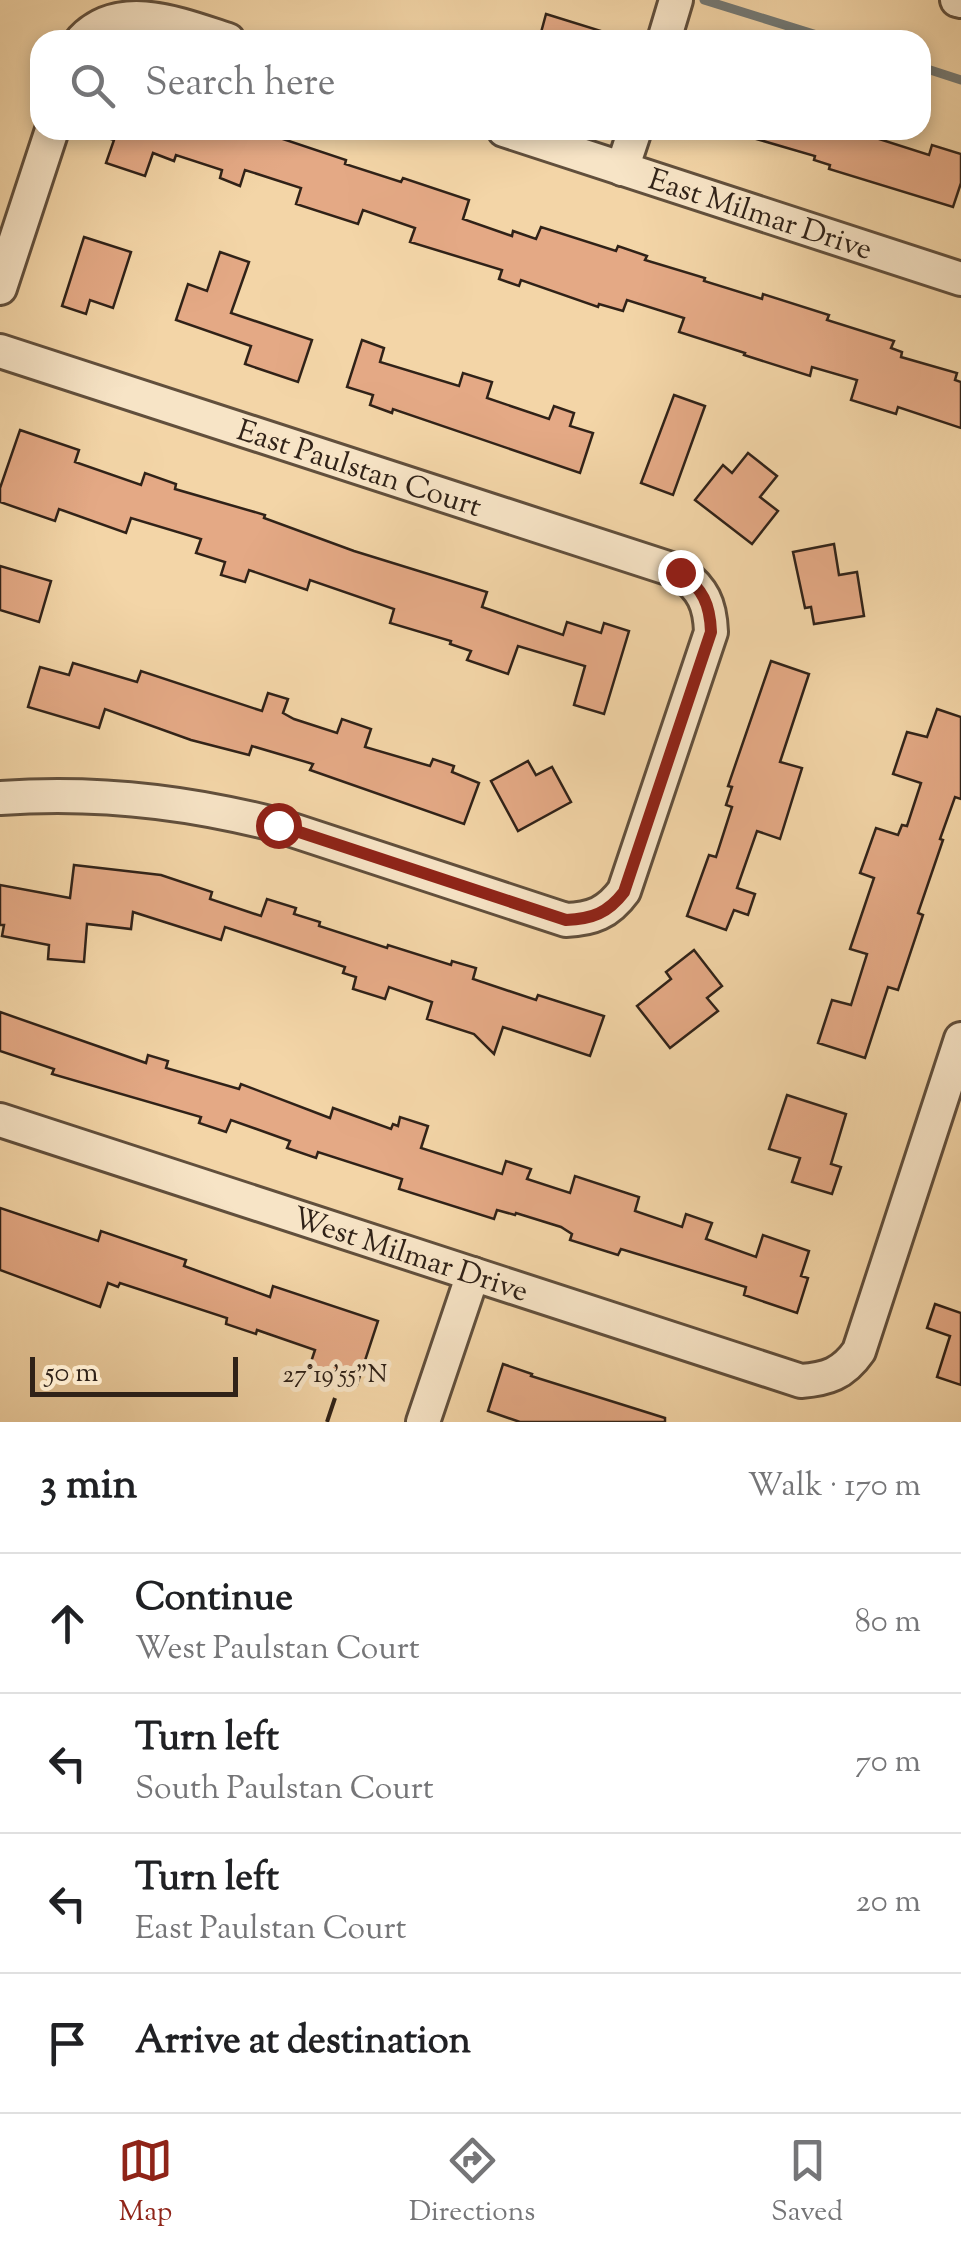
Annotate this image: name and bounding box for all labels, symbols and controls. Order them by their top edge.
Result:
search box [30,30,931,140]
icon: search [65,58,120,113]
text: Search here [145,58,336,112]
street label: East Milmar Drive [643,160,877,273]
street label: East Paulstan Court [231,410,486,530]
route end [658,550,704,596]
route start [256,803,302,849]
street label: West Milmar Drive [287,1198,533,1315]
scale bar [30,1352,238,1396]
text: 50 m [45,1354,99,1394]
text: 27°19'55"N [283,1358,388,1394]
text: 3 min [40,1457,137,1517]
text: Walk · 170 m [748,1464,921,1510]
text: Continue [135,1573,293,1627]
icon: ahead [40,1596,95,1651]
text: 80 m [855,1600,921,1646]
text: West Paulstan Court [135,1627,420,1673]
text: Turn left [135,1713,279,1767]
icon: left [40,1736,95,1791]
text: 70 m [855,1740,921,1786]
text: South Paulstan Court [135,1767,434,1813]
text: Turn left [135,1853,279,1907]
icon: left [40,1876,95,1931]
text: 20 m [856,1880,921,1926]
text: East Paulstan Court [135,1907,406,1953]
icon: arrive [40,2016,95,2071]
text: Arrive at destination [135,2016,471,2070]
tab: Map [118,2133,173,2233]
tab: Directions [409,2133,535,2233]
tab: Saved [771,2133,843,2233]

